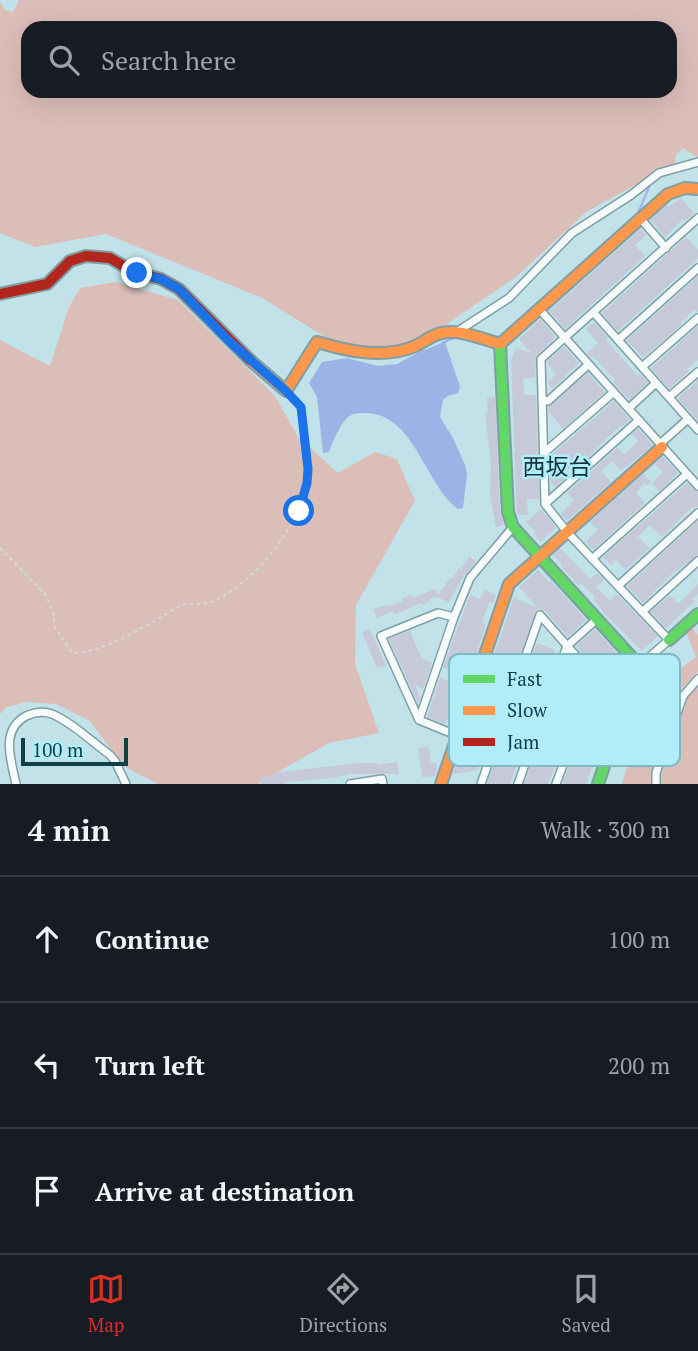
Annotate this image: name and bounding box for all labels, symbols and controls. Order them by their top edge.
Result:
search box [21,21,677,98]
icon: search [45,41,83,79]
text: Search here [101,43,236,77]
route end [121,257,152,288]
district label: 西坂台 [523,451,592,482]
route start [283,495,314,526]
legend [449,654,680,766]
text: Fast [507,666,542,691]
text: Slow [507,697,548,722]
text: Jam [507,729,540,754]
scale bar [21,735,128,767]
text: 100 m [32,737,83,762]
text: 4 min [28,810,110,850]
text: Walk · 300 m [541,814,670,845]
icon: ahead [28,920,66,958]
text: Continue [95,922,209,956]
text: 100 m [608,924,670,955]
icon: left [28,1046,66,1084]
text: Turn left [95,1048,205,1082]
text: 200 m [608,1050,670,1081]
icon: arrive [28,1172,66,1210]
text: Arrive at destination [95,1174,354,1208]
tab: Map [87,1270,125,1337]
tab: Directions [300,1270,387,1337]
tab: Saved [562,1270,611,1337]

